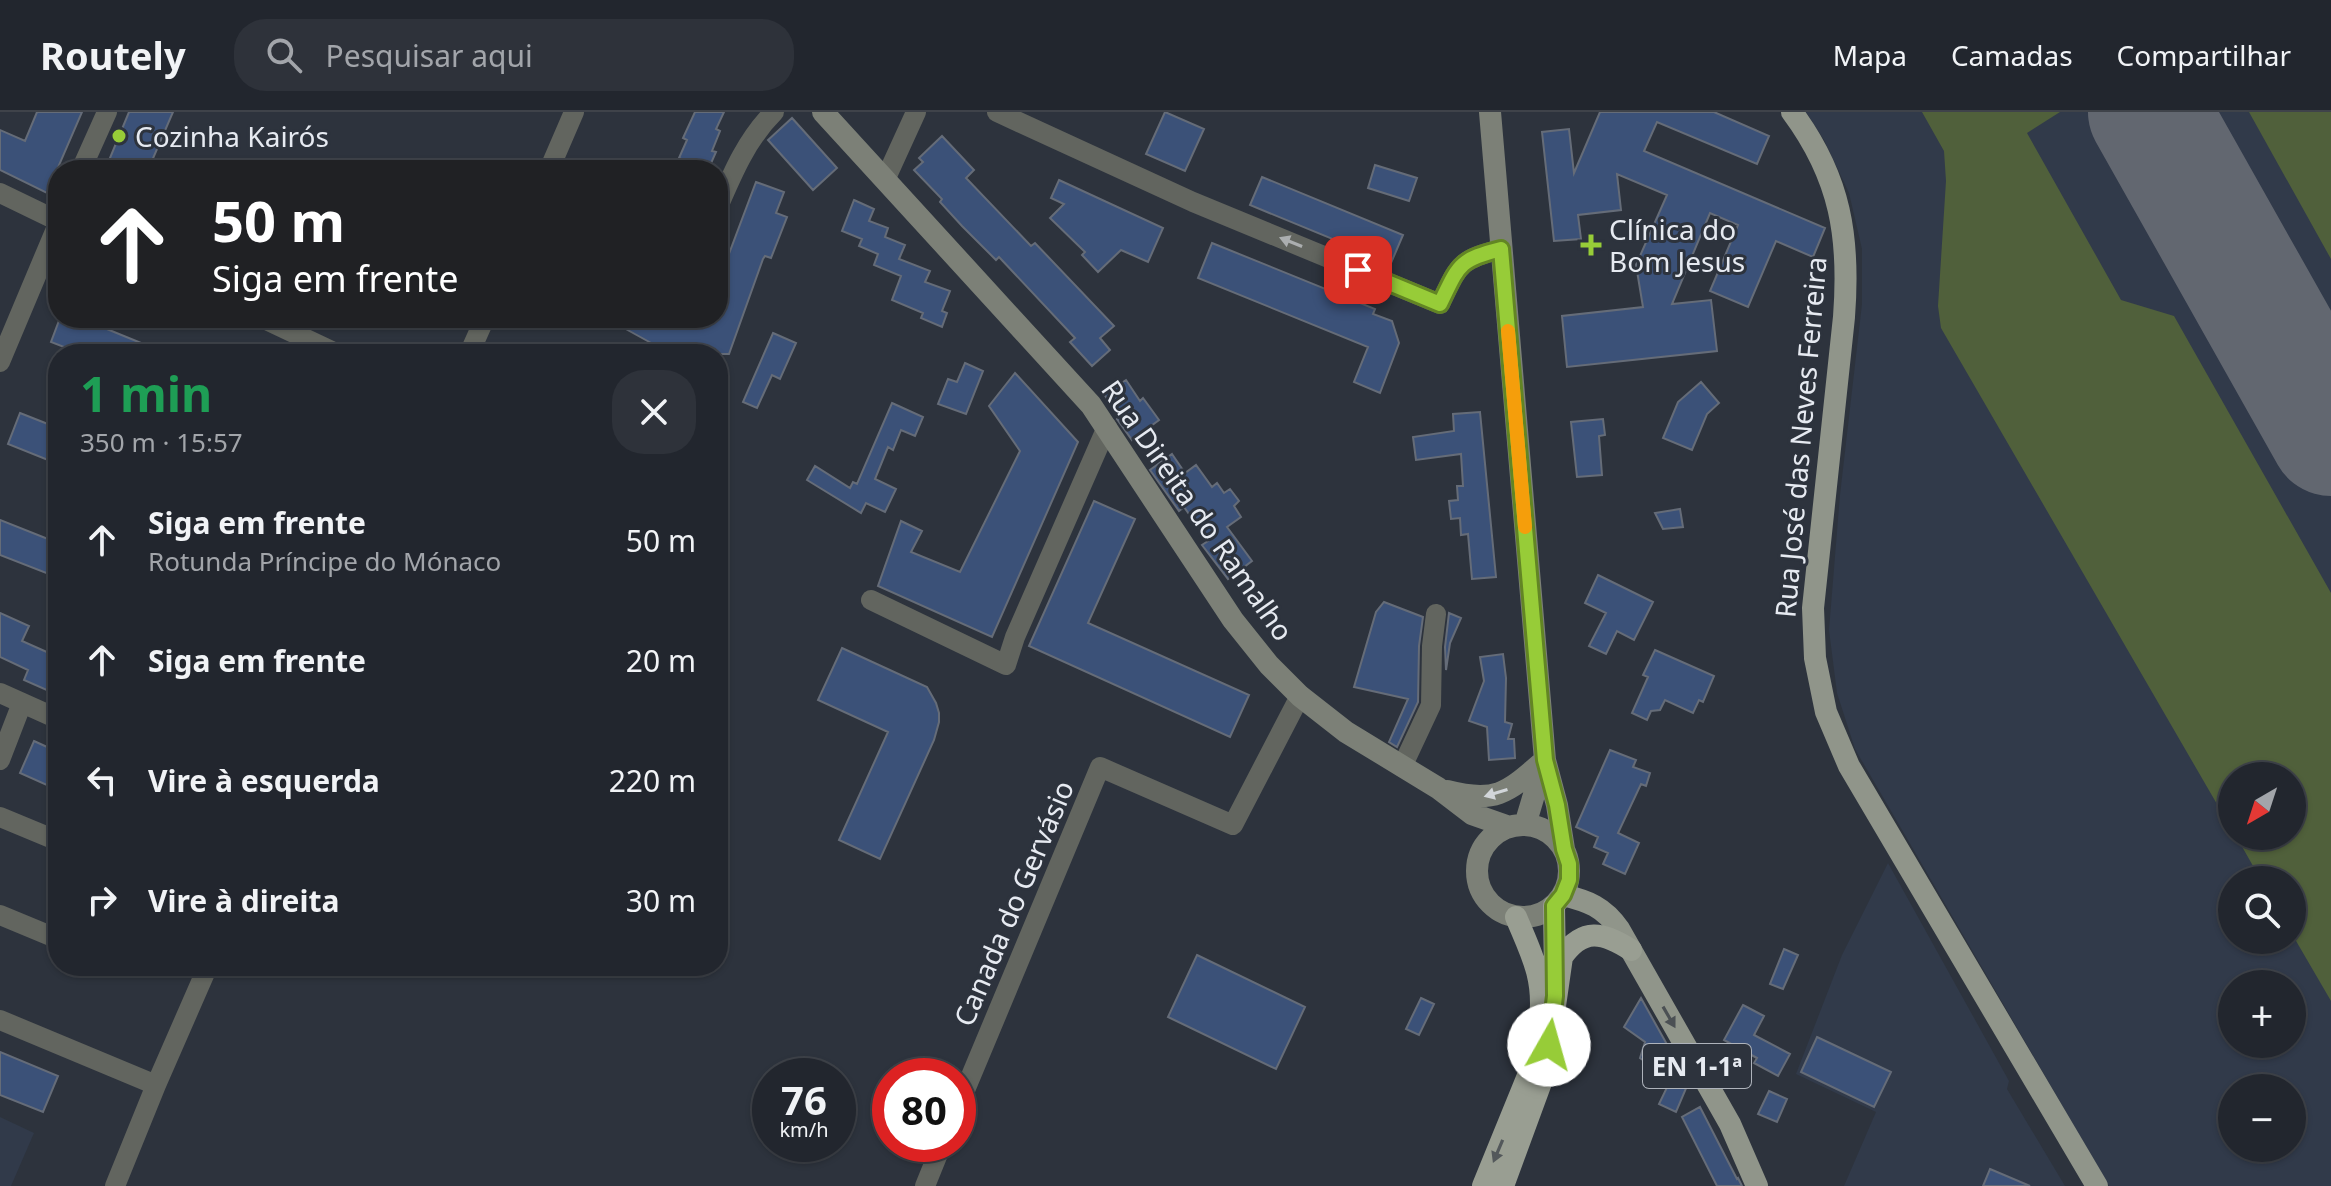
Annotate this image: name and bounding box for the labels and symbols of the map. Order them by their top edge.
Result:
place label: Cozinha Kairós [135,117,329,155]
marker: Cozinha Kairós [110,127,128,145]
place label: Clínica do Bom Jesus [1609,210,1745,280]
marker: Clínica do Bom Jesus [1580,234,1602,256]
one-way arrow [1279,235,1303,248]
pin [1324,236,1392,304]
street label: Rua José das Neves Ferreira [1765,255,1835,619]
street label: Rua Direita do Ramalho [1093,372,1303,648]
north arrow [2218,762,2306,850]
street label: Canada do Gervásio [944,774,1082,1032]
one-way arrow [1483,787,1507,800]
position arrow [1507,1003,1591,1087]
one-way arrow [1663,1006,1676,1029]
road number: EN 1-1ª [1643,1044,1751,1088]
speed limit sign: 80 [872,1058,976,1162]
one-way arrow [1492,1139,1505,1162]

